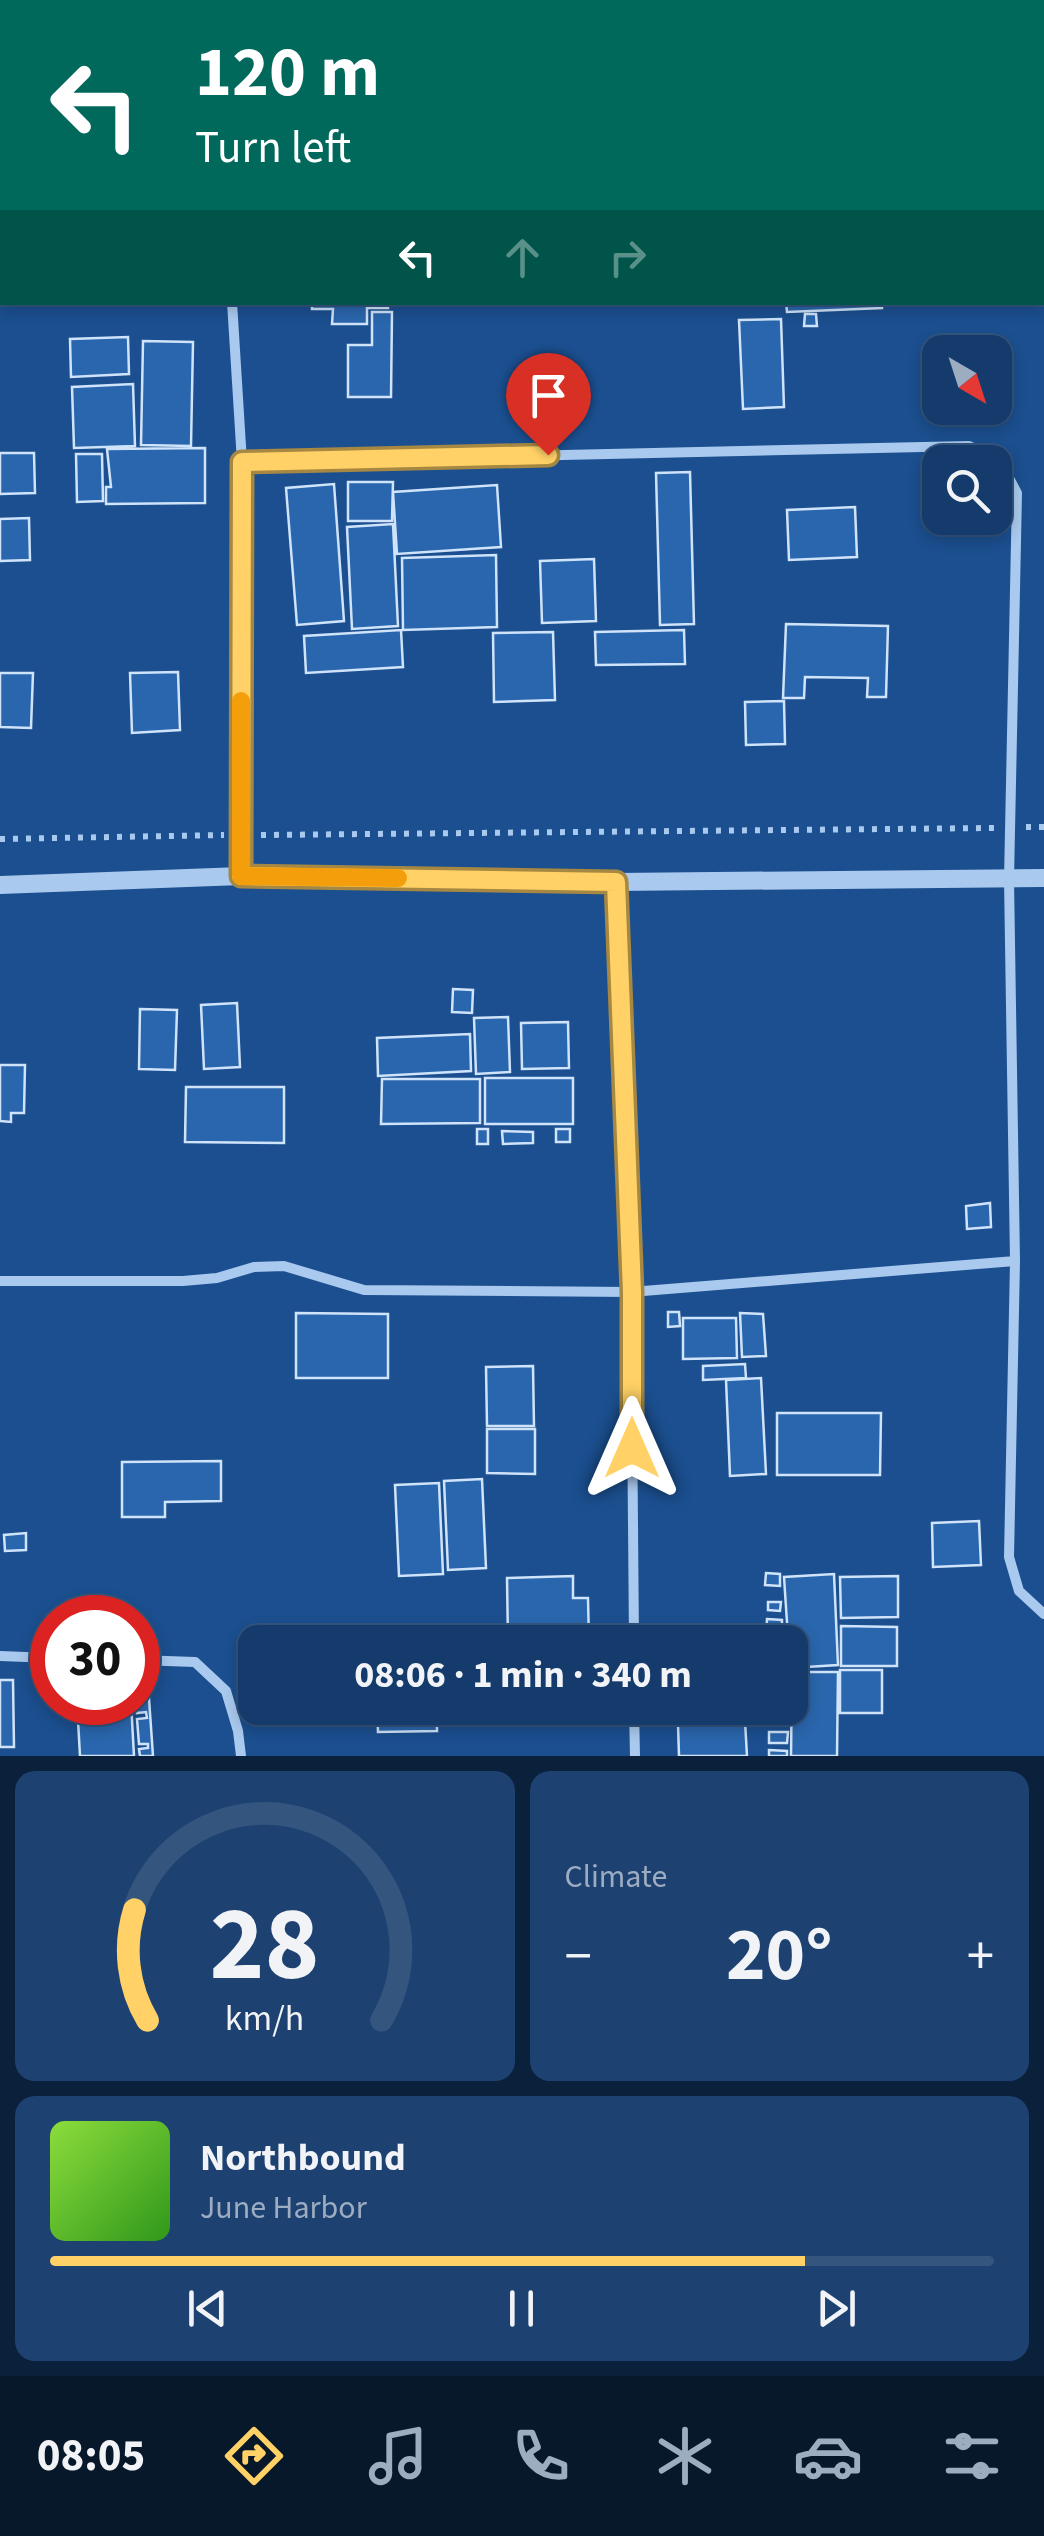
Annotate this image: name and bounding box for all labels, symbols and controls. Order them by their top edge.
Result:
text: 120 m [195,23,380,123]
icon: left [30,40,160,170]
text: Turn left [195,116,351,180]
icon: left [390,230,445,285]
icon: ahead [495,230,550,285]
icon: right [600,230,655,285]
north arrow [922,335,1012,425]
map controls [922,335,1012,535]
pin [506,353,591,456]
icon: arrive [521,368,576,423]
button: search [922,445,1012,535]
position arrow [580,1396,684,1500]
speed limit sign: 30 [30,1595,160,1725]
text: 08:06 · 1 min · 340 m [354,1648,692,1702]
text: Climate [565,1854,667,1900]
text: 28 [210,1872,320,2020]
text: 20° [726,1902,833,2009]
text: − [565,1918,592,1996]
text: + [967,1918,994,1996]
text: km/h [225,1993,304,2044]
text: Northbound [200,2131,406,2185]
text: June Harbor [200,2185,367,2231]
icon: previous [180,2281,235,2336]
icon: pause [494,2281,549,2336]
icon: next [809,2281,864,2336]
icon: directions [219,2421,289,2491]
icon: music [363,2421,433,2491]
icon: phone [506,2421,576,2491]
icon: climate [650,2421,720,2491]
icon: car [793,2421,863,2491]
icon: filters [937,2421,1007,2491]
text: 08:05 [37,2424,145,2488]

